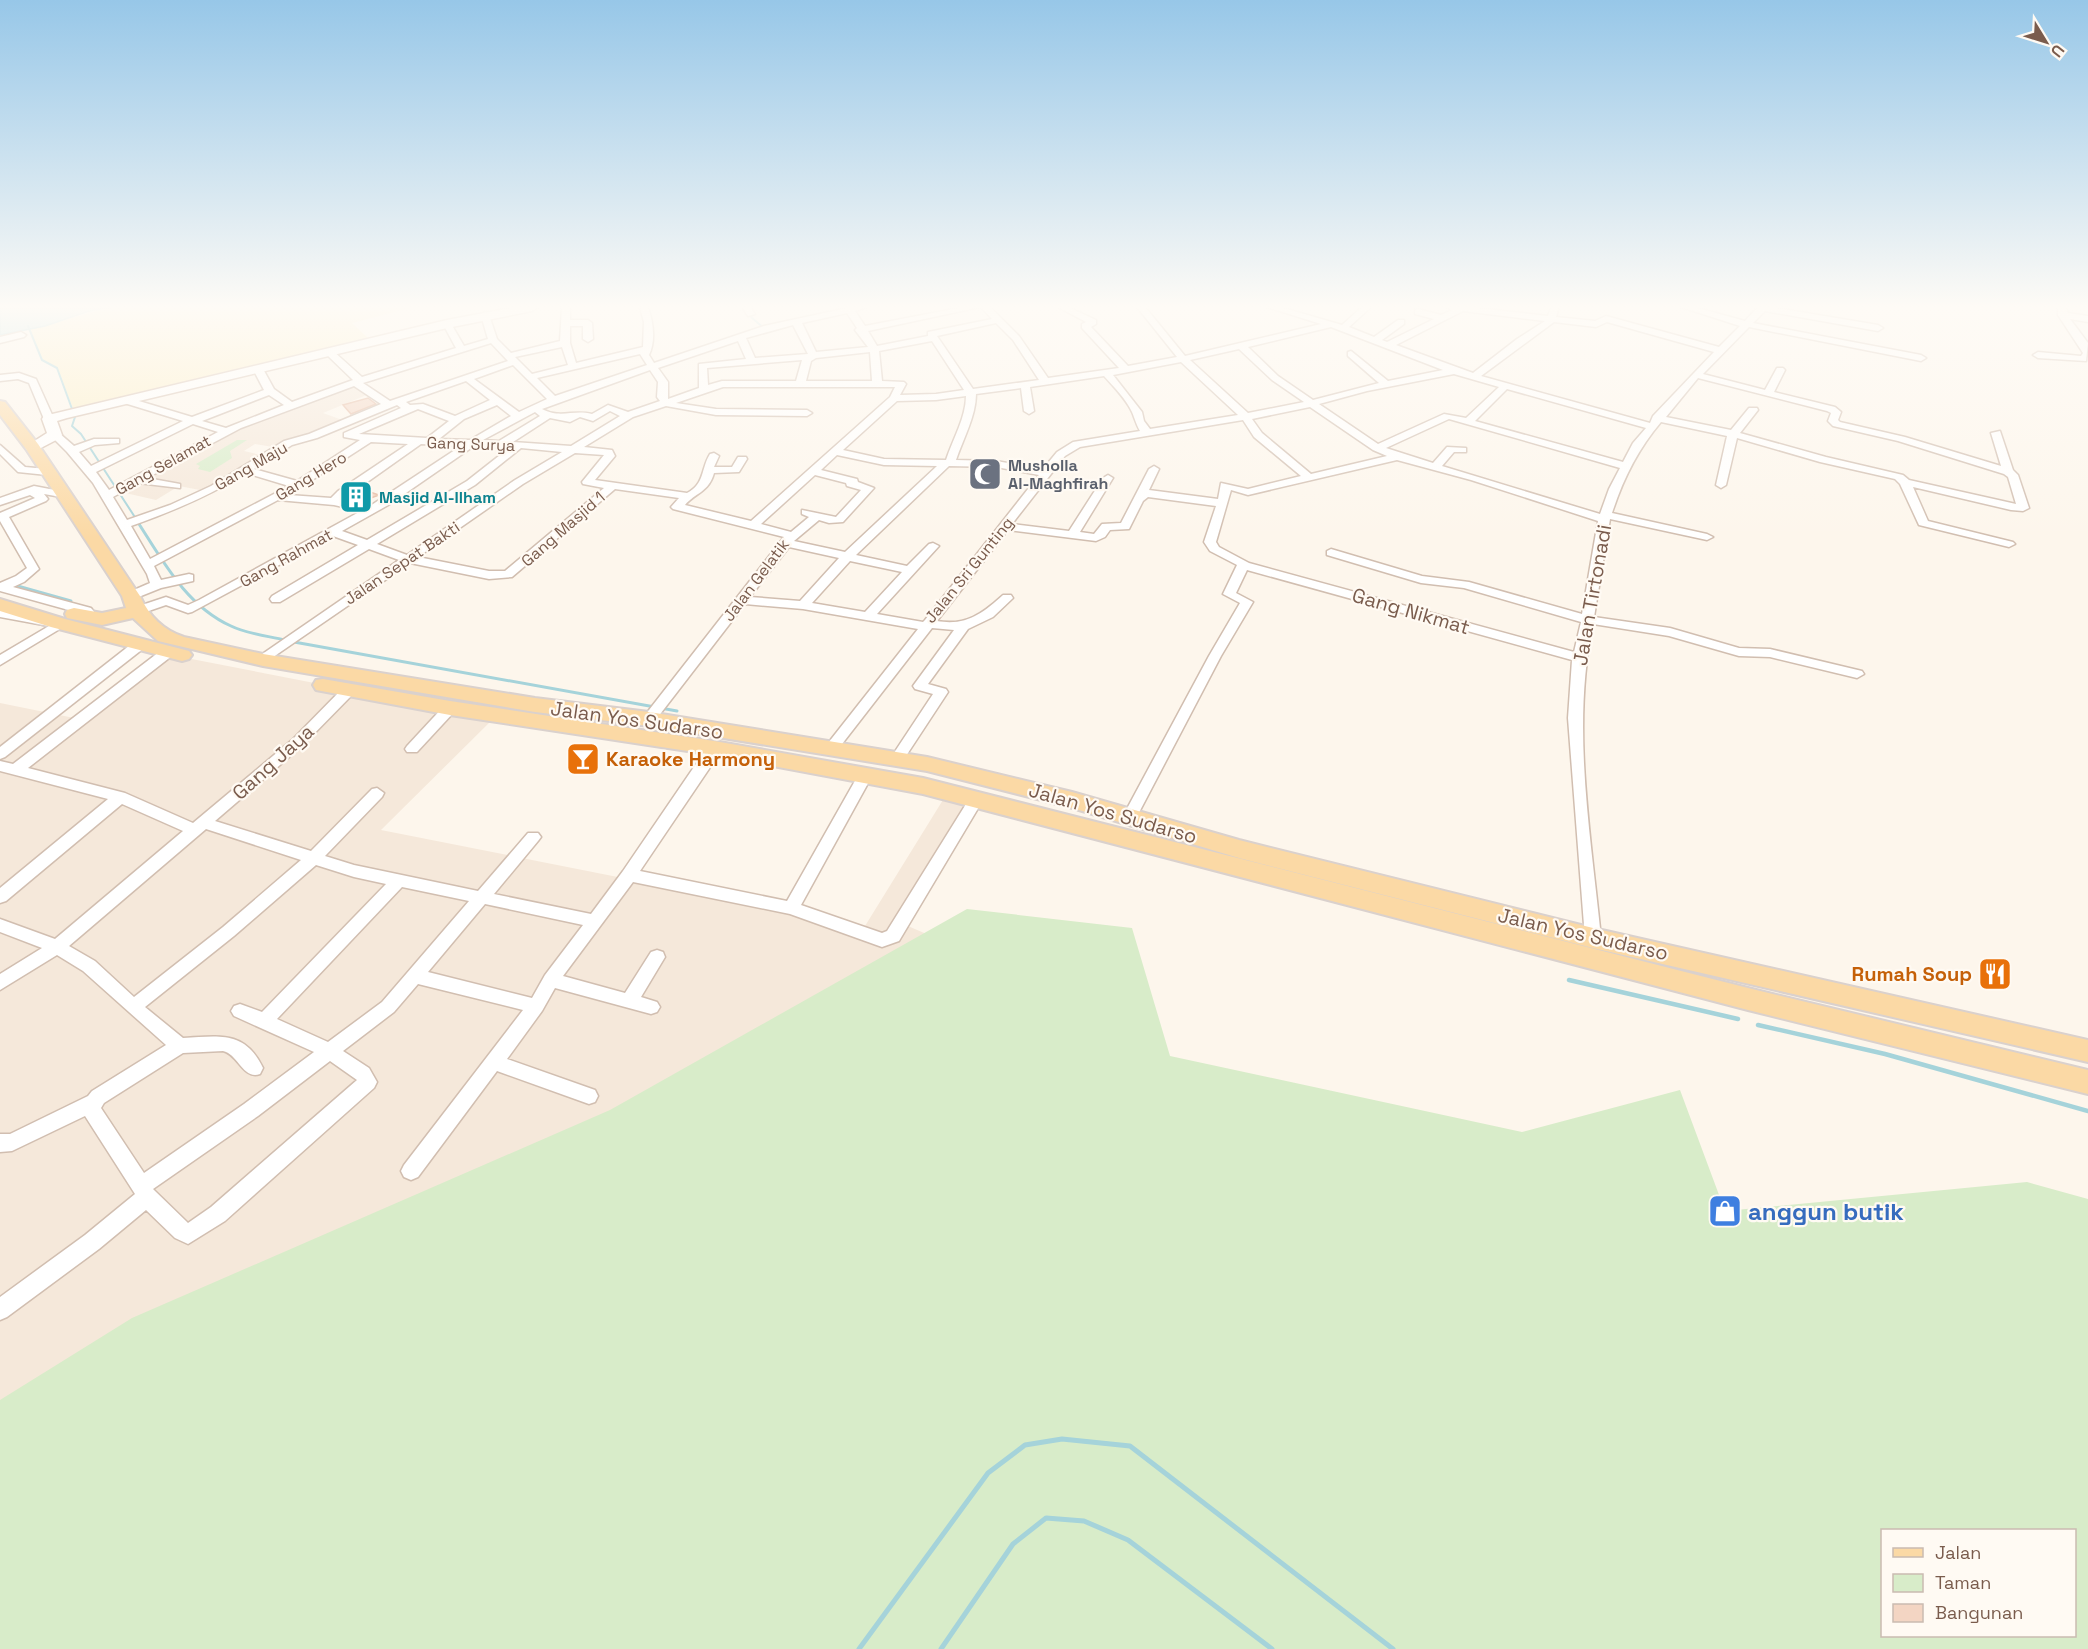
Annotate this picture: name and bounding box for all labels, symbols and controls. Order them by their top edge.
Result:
north arrow [2016,12,2076,72]
text: U [2046,40,2069,62]
street label: Gang Selamat [111,430,215,500]
street label: Gang Surya [426,432,516,456]
street label: Gang Maju [211,437,291,495]
street label: Gang Hero [271,447,351,505]
place label: Musholla Al-Maghfirah [1008,455,1108,494]
mosque icon: Musholla Al-Maghfirah [967,456,1003,492]
building icon: Masjid Al-Ilham [338,479,374,515]
place label: Masjid Al-Ilham [379,487,496,508]
street label: Gang Masjid 1 [517,487,609,571]
street label: Jalan Sri Gunting [920,513,1018,627]
street label: Jalan Sepat Bakti [340,517,464,609]
street label: Jalan Tirtonadi [1567,522,1617,668]
street label: Gang Rahmat [236,524,336,592]
street label: Jalan Gelatik [718,534,794,625]
street label: Gang Nikmat [1349,582,1473,640]
street label: Jalan Yos Sudarso [549,695,725,745]
street label: Gang Jaya [227,718,319,806]
bar icon: Karaoke Harmony [565,741,601,777]
place label: Karaoke Harmony [606,746,775,772]
street label: Jalan Yos Sudarso [1026,777,1200,849]
street label: Jalan Yos Sudarso [1495,902,1671,966]
restaurant icon: Rumah Soup [1977,956,2013,992]
place label: Rumah Soup [1852,961,1972,987]
shop icon: anggun butik [1707,1193,1743,1229]
place label: anggun butik [1748,1196,1904,1227]
legend [1881,1529,2076,1637]
text: Jalan [1935,1541,1981,1564]
text: Taman [1935,1571,1991,1594]
text: Bangunan [1935,1601,2023,1624]

